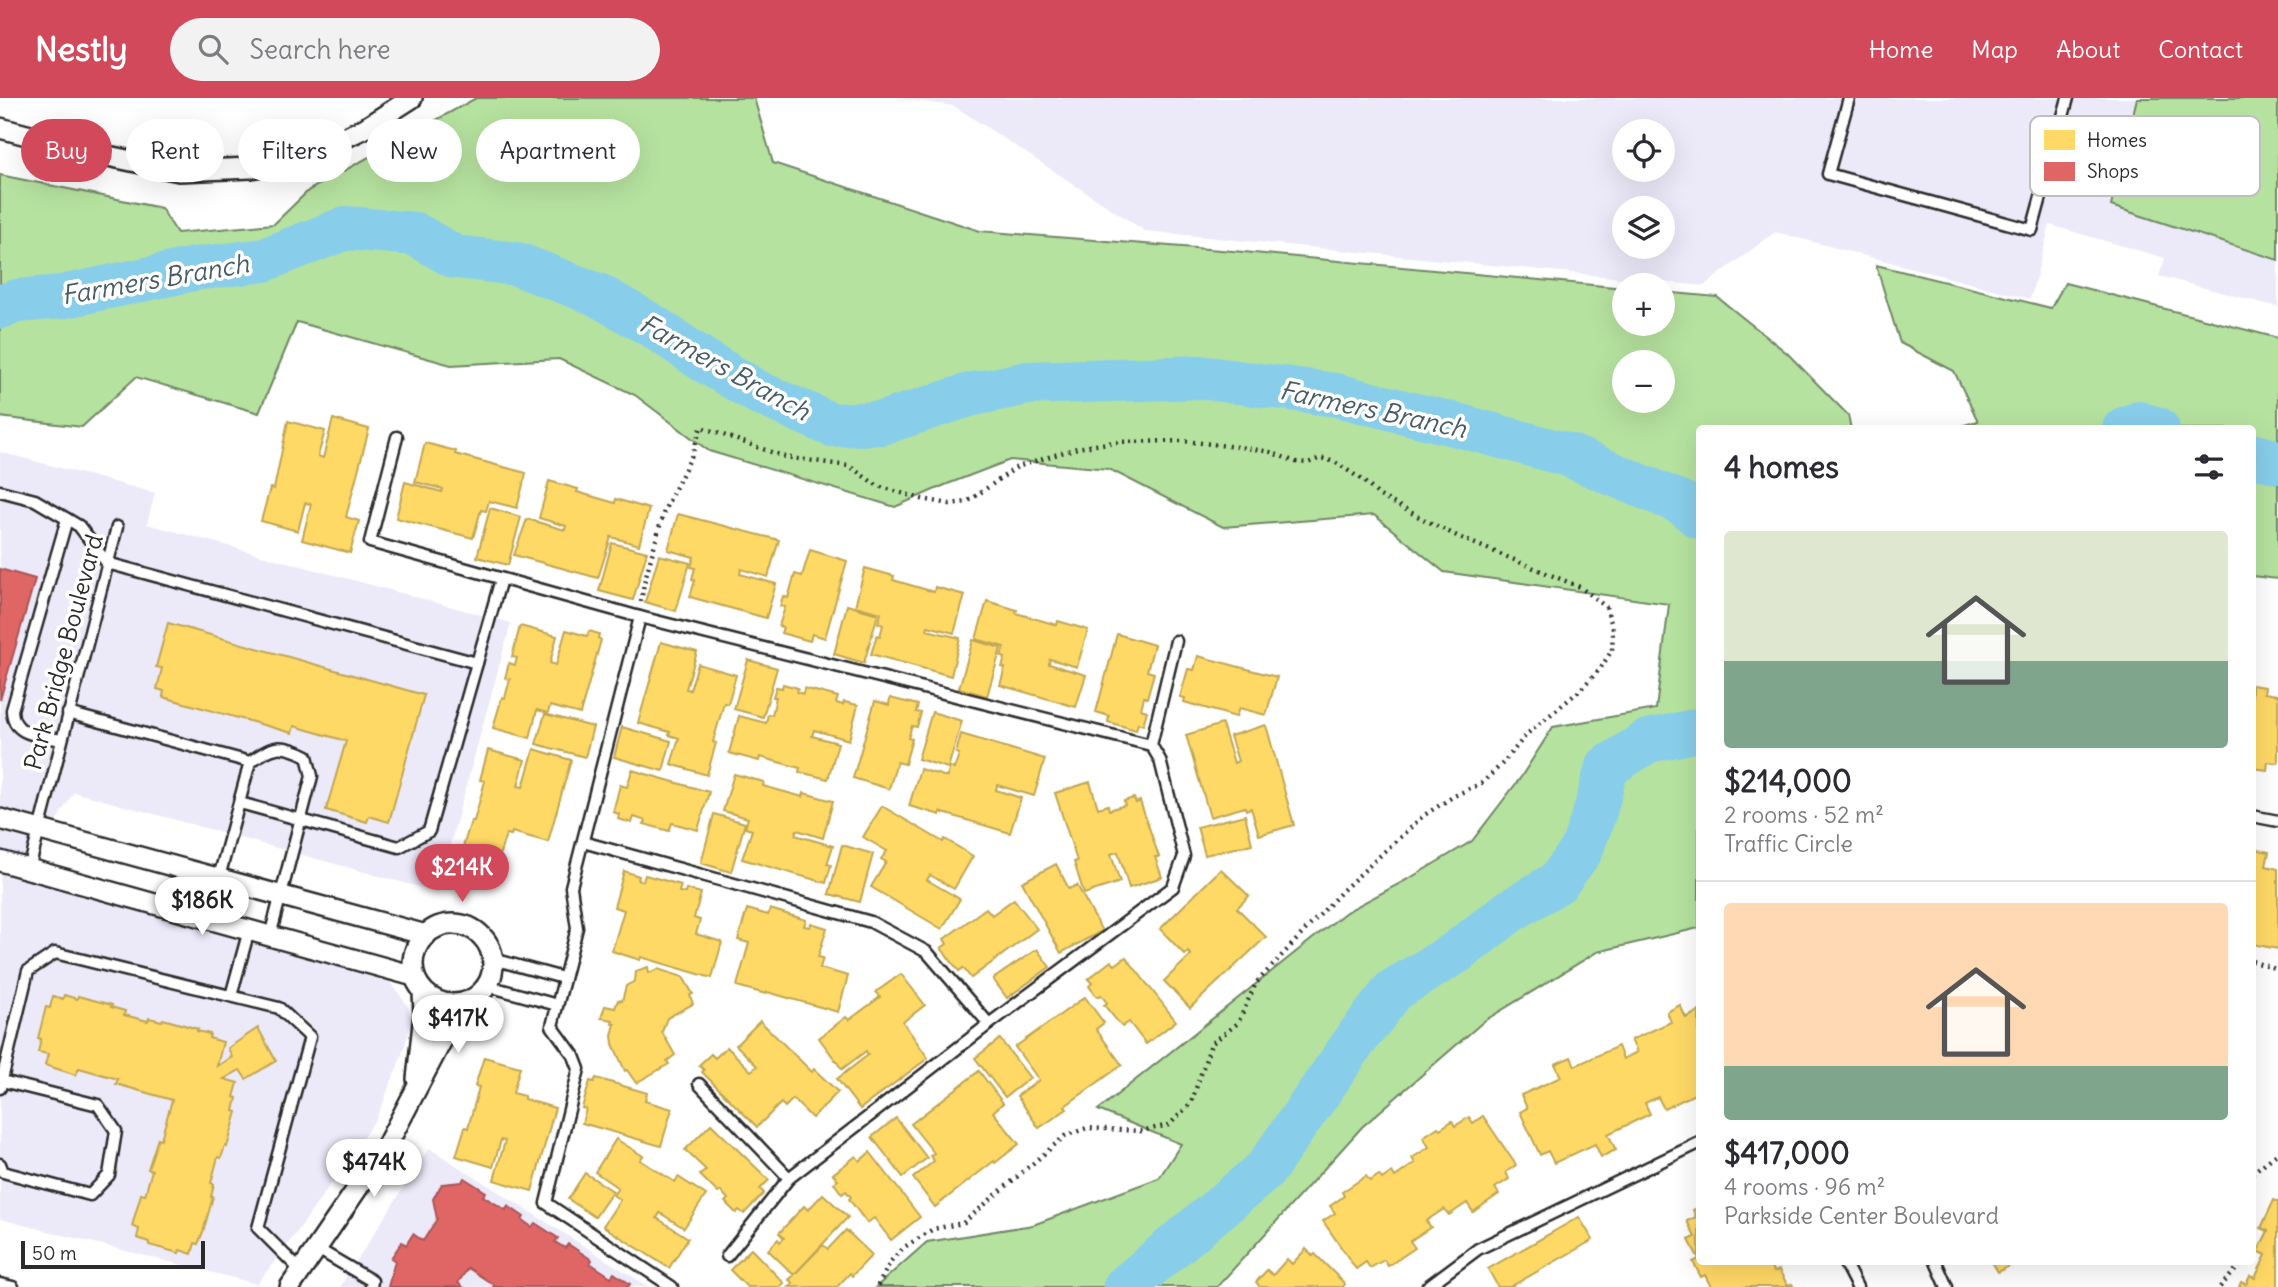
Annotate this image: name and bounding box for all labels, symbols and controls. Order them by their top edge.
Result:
search box [170,18,660,81]
text: Nestly [35,28,128,70]
icon: search [194,30,232,68]
text: Search here [250,33,391,66]
text: Home [1869,34,1933,64]
text: Map [1971,34,2018,64]
text: About [2056,34,2120,64]
text: Contact [2158,34,2243,64]
legend [2030,116,2260,196]
chip: Buy [21,119,112,182]
chip: Rent [126,119,224,182]
chip: Filters [238,119,352,182]
chip: New [366,119,462,182]
chip: Apartment [476,119,640,182]
map controls [1612,119,1675,413]
button: locate [1612,119,1675,182]
text: Homes [2087,128,2147,152]
text: Shops [2087,159,2139,183]
button: layers [1612,196,1675,259]
water label: Farmers Branch [59,246,252,312]
button: + [1612,273,1675,336]
water label: Farmers Branch [634,307,817,428]
button: − [1612,350,1675,413]
water label: Farmers Branch [1277,373,1470,445]
text: 4 homes [1724,448,1839,486]
icon: filters [2190,448,2228,486]
street label: Park Bridge Boulevard [17,531,109,773]
icon: home [1913,577,2039,703]
text: $214,000 [1724,762,1852,800]
text: 2 rooms · 52 m² [1724,800,1884,829]
text: Traffic Circle [1724,829,1853,858]
pin: $214K [413,844,511,904]
text: $214K [431,852,493,881]
pin: $186K [153,878,251,937]
text: $186K [171,885,233,914]
icon: home [1913,949,2039,1075]
pin: $417K [409,996,507,1055]
text: $417K [428,1003,488,1032]
text: $417,000 [1724,1134,1850,1172]
pin: $474K [325,1140,423,1199]
text: $474K [342,1147,406,1176]
text: 4 rooms · 96 m² [1724,1172,1885,1201]
text: Parkside Center Boulevard [1724,1201,1999,1230]
scale bar [21,1238,205,1270]
text: 50 m [32,1241,77,1265]

